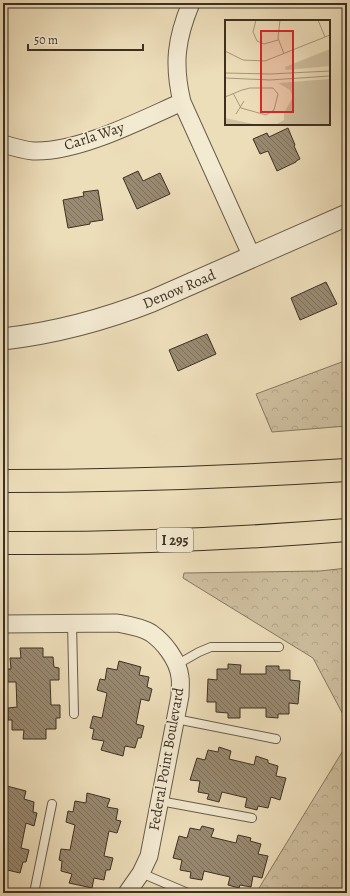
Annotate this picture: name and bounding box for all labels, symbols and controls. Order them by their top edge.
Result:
inset map [225,20,330,125]
scale bar [28,26,143,52]
text: 50 m [34,32,58,48]
street label: Carla Way [61,117,127,155]
street label: Denow Road [139,264,219,313]
road number: I 295 [157,528,193,552]
street label: Federal Point Boulevard [144,685,189,832]

